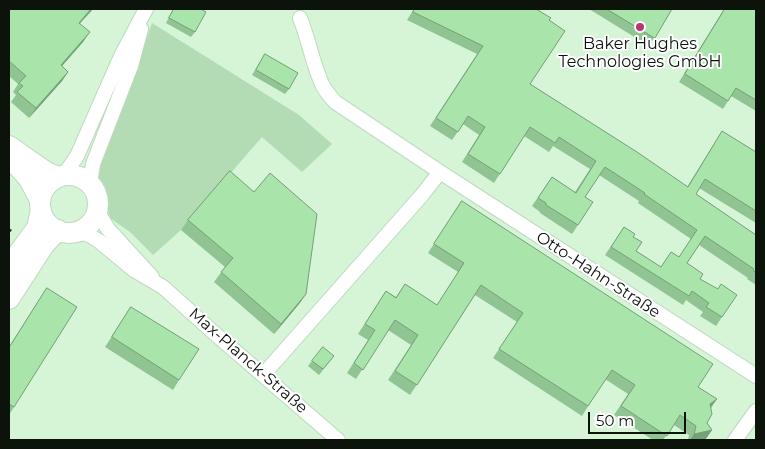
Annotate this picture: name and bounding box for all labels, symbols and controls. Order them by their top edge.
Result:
marker: Baker Hughes Technologies GmbH [634,21,646,33]
place label: Baker Hughes Technologies GmbH [559,34,721,72]
street label: Otto-Hahn-Straße [532,228,664,322]
street label: Max-Planck-Straße [185,304,311,418]
scale bar [590,402,688,434]
text: 50 m [596,411,634,430]

